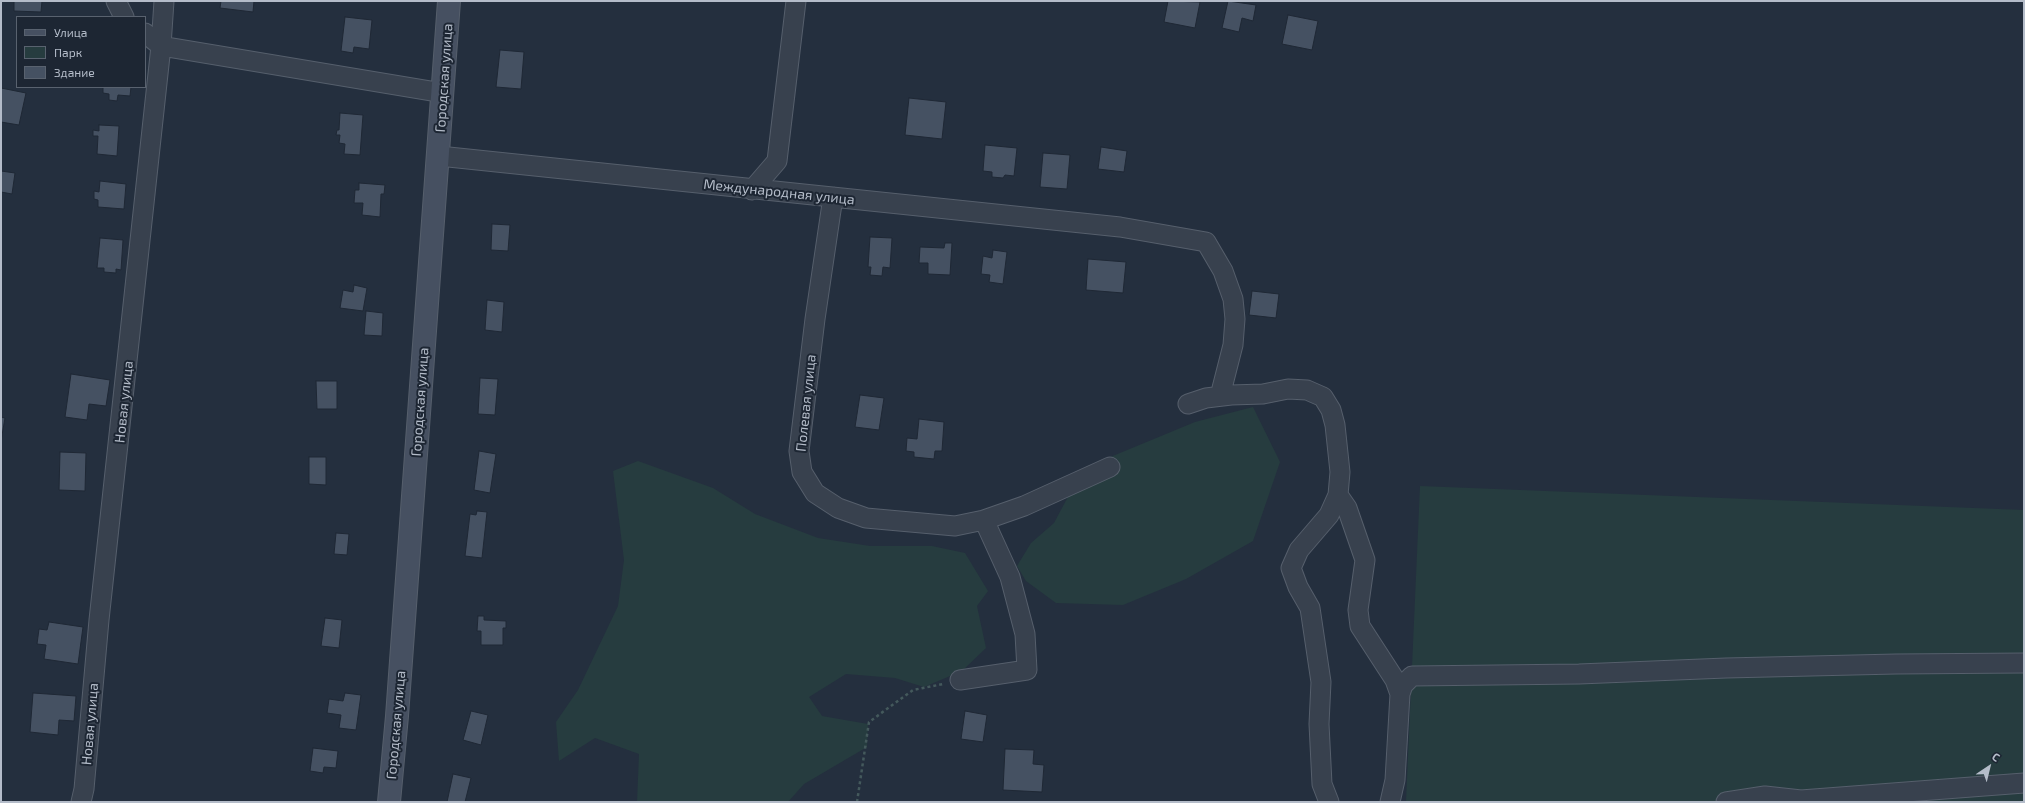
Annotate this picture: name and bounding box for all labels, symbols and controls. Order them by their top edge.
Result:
legend [16,16,146,88]
street label: Городская улица [432,23,456,133]
text: Улица [54,25,87,39]
text: Парк [54,45,82,59]
text: Здание [54,65,95,79]
street label: Международная улица [702,176,856,208]
street label: Городская улица [408,347,432,457]
street label: Полевая улица [793,353,819,453]
street label: Новая улица [111,360,137,444]
street label: Городская улица [383,670,409,780]
street label: Новая улица [78,682,102,766]
north arrow [1969,747,2009,787]
text: С [1990,750,2003,764]

